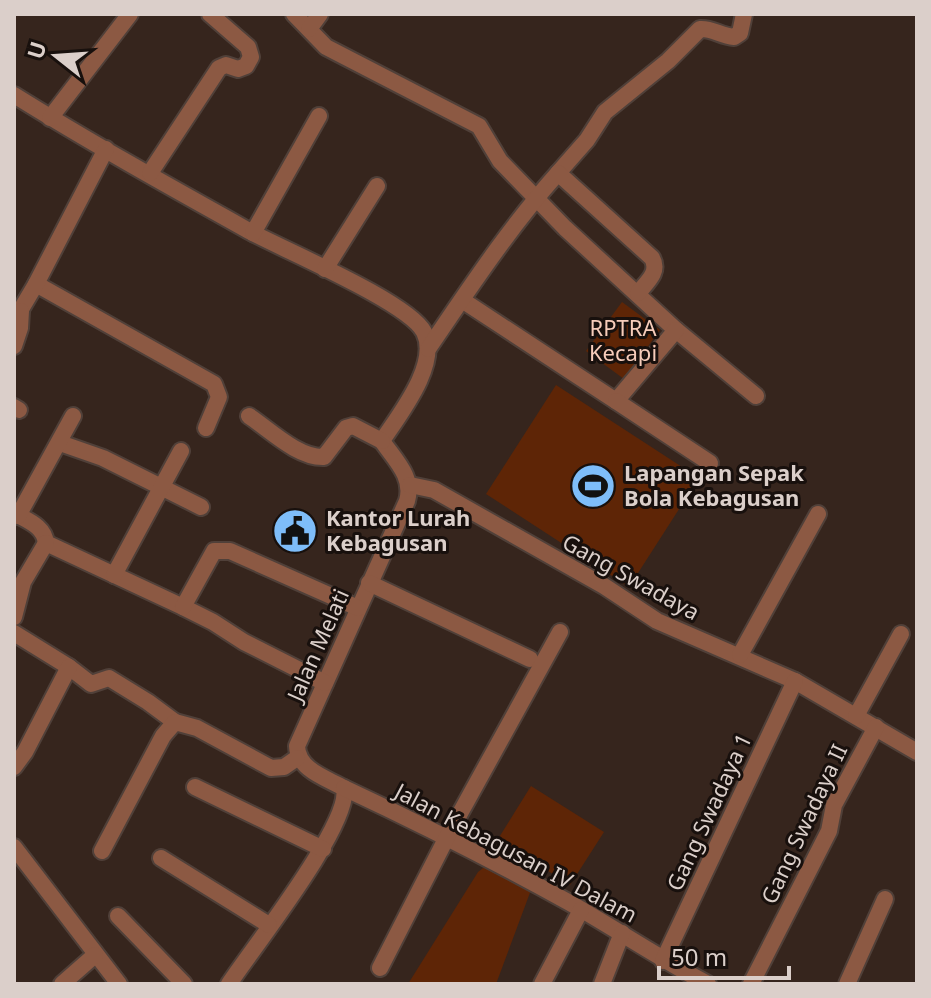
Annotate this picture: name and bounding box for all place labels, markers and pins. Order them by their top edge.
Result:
place label: Lapangan Sepak Bola Kebagusan [624,457,804,512]
sports icon: Lapangan Sepak Bola Kebagusan [569,462,617,510]
place label: Kantor Lurah Kebagusan [326,502,470,557]
public building icon: Kantor Lurah Kebagusan [271,507,319,555]

